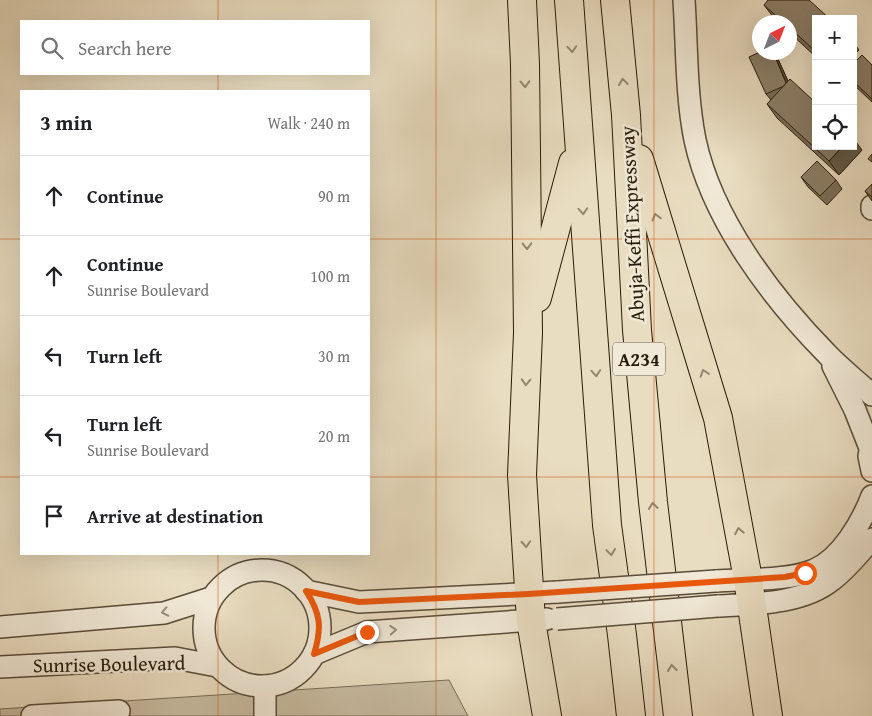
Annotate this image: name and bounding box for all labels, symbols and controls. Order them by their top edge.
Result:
north arrow [752,15,797,60]
map controls [812,15,857,150]
button: + [812,15,857,60]
search box [20,20,370,75]
icon: search [38,34,66,62]
text: Search here [78,34,172,62]
one-way arrow [566,45,577,53]
button: − [812,60,857,105]
one-way arrow [618,78,629,86]
one-way arrow [520,80,530,88]
button: locate [812,105,857,150]
text: 3 min [40,107,92,138]
text: Walk · 240 m [267,111,350,135]
street label: Abuja-Keffi Expressway [612,125,651,323]
icon: ahead [40,182,68,210]
text: Continue [87,182,164,210]
text: 90 m [318,184,350,208]
one-way arrow [578,207,589,215]
one-way arrow [652,214,662,222]
one-way arrow [522,242,532,250]
text: Continue [87,250,164,278]
icon: ahead [40,262,68,290]
text: 100 m [310,264,350,288]
text: Sunrise Boulevard [87,278,209,302]
icon: left [40,342,68,370]
text: Turn left [87,342,162,370]
road number: A234 [613,342,665,376]
text: 30 m [318,344,350,368]
one-way arrow [590,369,601,377]
one-way arrow [699,369,709,377]
one-way arrow [521,378,531,386]
text: Turn left [87,410,162,438]
icon: left [40,422,68,450]
text: 20 m [318,424,350,448]
text: Sunrise Boulevard [87,438,209,462]
icon: arrive [40,502,68,530]
text: Arrive at destination [87,502,263,530]
one-way arrow [648,502,659,510]
one-way arrow [735,527,745,535]
one-way arrow [520,541,531,549]
one-way arrow [605,548,616,556]
route start [794,562,817,585]
one-way arrow [160,607,169,617]
route end [356,621,379,644]
one-way arrow [390,625,398,636]
street label: Sunrise Boulevard [32,648,186,679]
one-way arrow [667,663,678,671]

